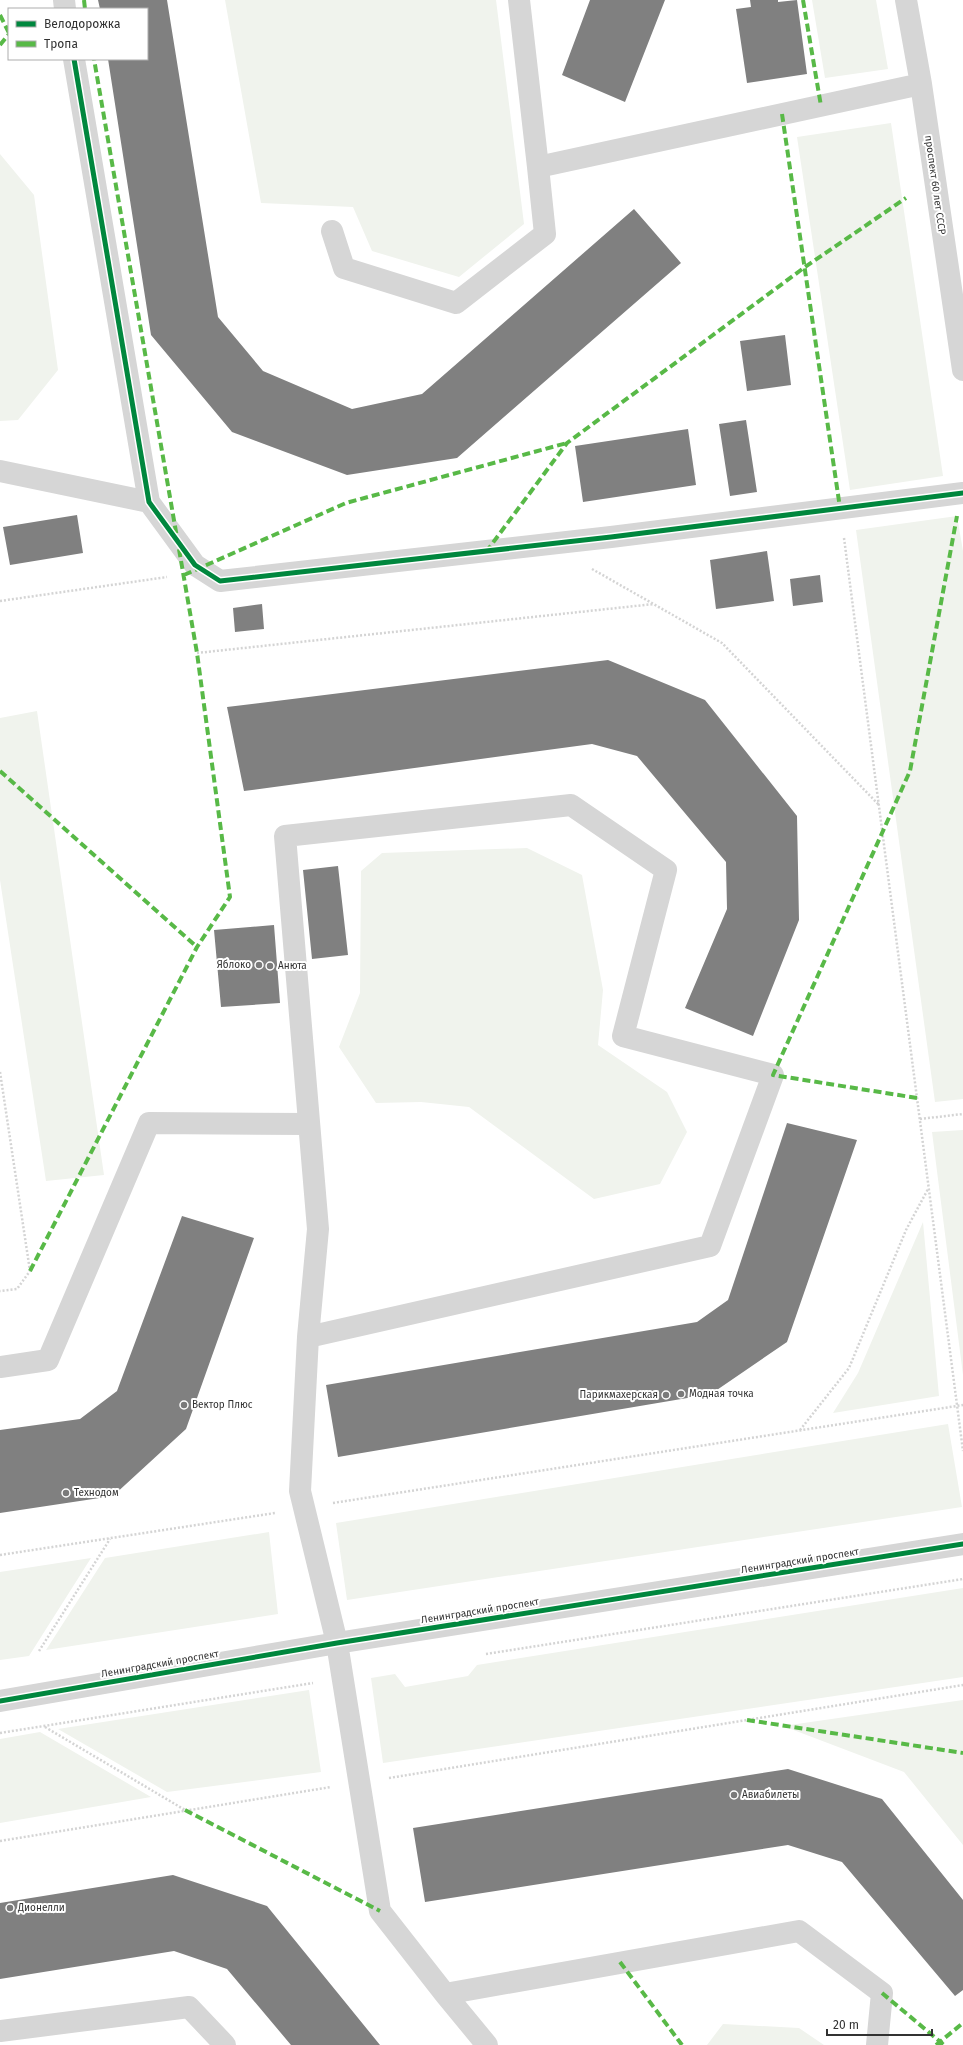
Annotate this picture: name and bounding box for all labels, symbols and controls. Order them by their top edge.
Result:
legend [8,8,148,60]
text: Велодорожка [44,17,120,31]
text: Тропа [44,37,78,51]
street label: проспект 60 лет СССР [922,135,948,236]
place label: Яблоко [217,959,251,971]
marker: Яблоко [254,960,264,970]
place label: Анюта [278,960,307,972]
marker: Анюта [265,961,275,971]
place label: Модная точка [689,1388,754,1400]
place label: Парикмахерская [580,1389,658,1401]
marker: Модная точка [676,1389,686,1399]
marker: Парикмахерская [661,1390,671,1400]
place label: Вектор Плюс [192,1399,253,1411]
marker: Вектор Плюс [179,1400,189,1410]
place label: Технодом [74,1487,119,1499]
marker: Технодом [61,1488,71,1498]
street label: Ленинградский проспект [740,1546,860,1576]
street label: Ленинградский проспект [420,1596,540,1626]
street label: Ленинградский проспект [100,1648,220,1680]
place label: Авиабилеты [742,1789,799,1801]
marker: Авиабилеты [729,1790,739,1800]
place label: Дионелли [17,1902,65,1914]
marker: Дионелли [5,1903,15,1913]
scale bar [827,2011,932,2037]
text: 20 m [833,2018,859,2032]

